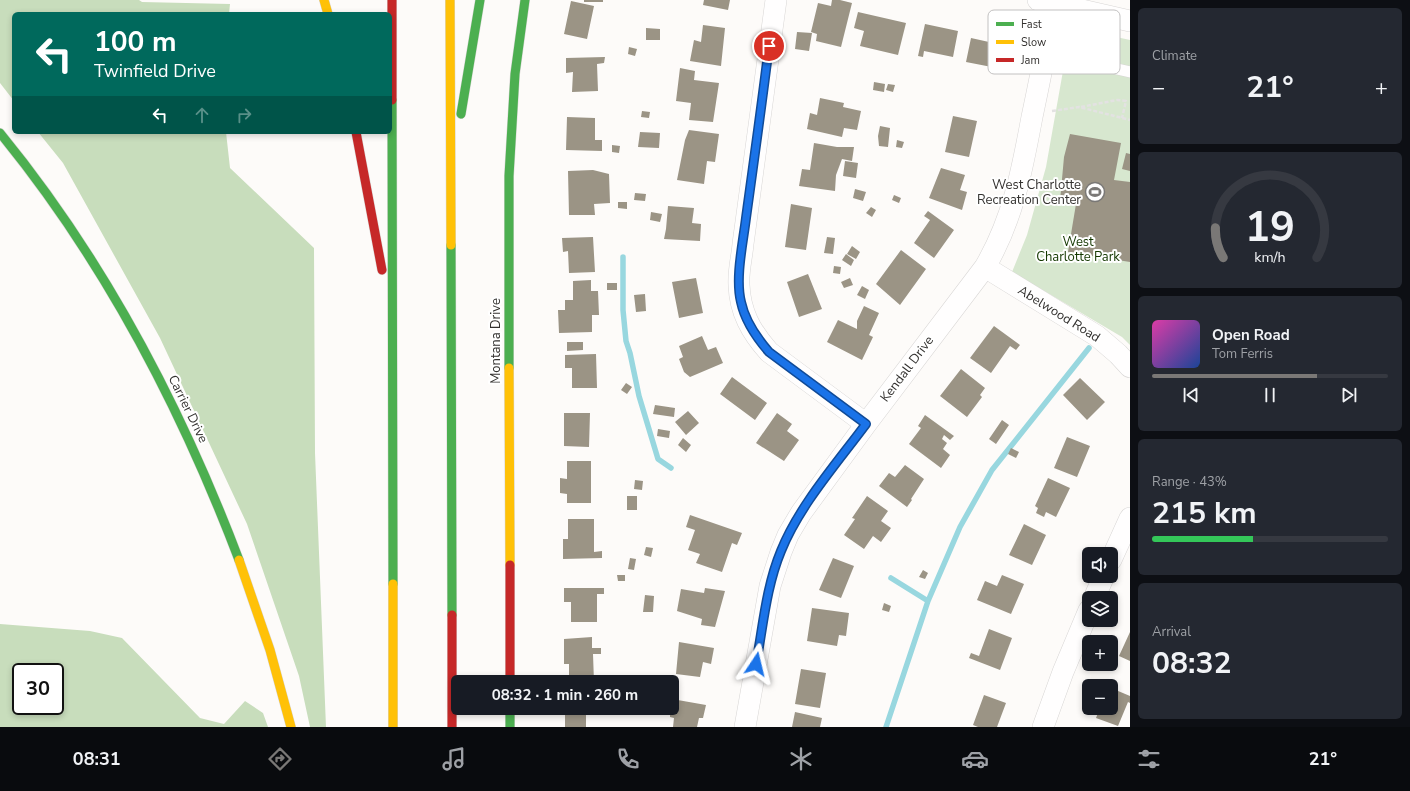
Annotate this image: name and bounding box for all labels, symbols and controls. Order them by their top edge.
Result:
legend [988,10,1120,74]
text: Fast [1021,17,1042,32]
text: 100 m [94,23,177,61]
icon: left [28,28,80,80]
pin [752,29,786,63]
icon: arrive [758,35,780,57]
text: Slow [1021,35,1046,50]
text: Climate [1152,47,1197,65]
text: Jam [1020,53,1040,68]
text: Twinfield Drive [94,59,216,83]
text: 21° [1246,67,1294,108]
text: − [1152,73,1165,103]
text: + [1375,73,1388,103]
icon: left [149,104,171,126]
icon: ahead [191,104,213,126]
icon: right [233,104,255,126]
place label: West Charlotte Recreation Center [977,176,1081,209]
sports icon: West Charlotte Recreation Center [1084,181,1106,203]
text: 19 [1245,198,1295,255]
park label: West Charlotte Park [1036,233,1120,266]
text: km/h [1254,247,1286,266]
street label: Abelwood Road [1014,281,1104,347]
street label: Montana Drive [487,298,505,384]
text: Open Road [1212,325,1290,345]
street label: Kendall Drive [876,332,938,406]
text: Tom Ferris [1212,345,1273,363]
street label: Carrier Drive [164,372,212,446]
icon: previous [1180,384,1202,406]
icon: pause [1259,384,1281,406]
icon: next [1338,384,1360,406]
text: Range · 43% [1152,473,1227,491]
text: 215 km [1152,493,1257,534]
map controls [1082,547,1118,715]
button: sound [1082,547,1118,583]
button: layers [1082,591,1118,627]
text: Arrival [1152,623,1191,641]
button: + [1082,635,1118,671]
position arrow [735,643,777,685]
text: 08:32 [1152,643,1231,684]
speed limit sign: 30 [12,663,64,715]
button: − [1082,679,1118,715]
text: 08:32 · 1 min · 260 m [492,685,638,705]
icon: directions [266,745,294,773]
icon: music [440,745,468,773]
icon: phone [614,745,642,773]
icon: climate [787,745,815,773]
icon: car [961,745,989,773]
icon: filters [1135,745,1163,773]
text: 08:31 [73,747,121,771]
text: 21° [1309,747,1337,771]

